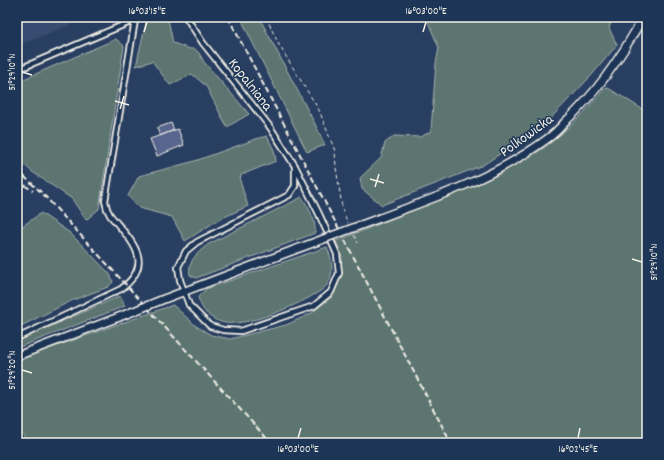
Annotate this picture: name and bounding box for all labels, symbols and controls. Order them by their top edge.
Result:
text: 16°03'15"E [128,5,166,19]
text: 16°03'00"E [405,5,447,19]
text: 51°29'10"N [6,53,20,91]
street label: Kopalniana [222,54,278,117]
street label: Polkowicka [496,109,559,164]
text: 51°29'10"N [648,243,662,281]
text: 51°29'20"N [6,350,20,390]
text: 16°03'00"E [277,443,319,457]
text: 16°02'45"E [559,443,598,457]

